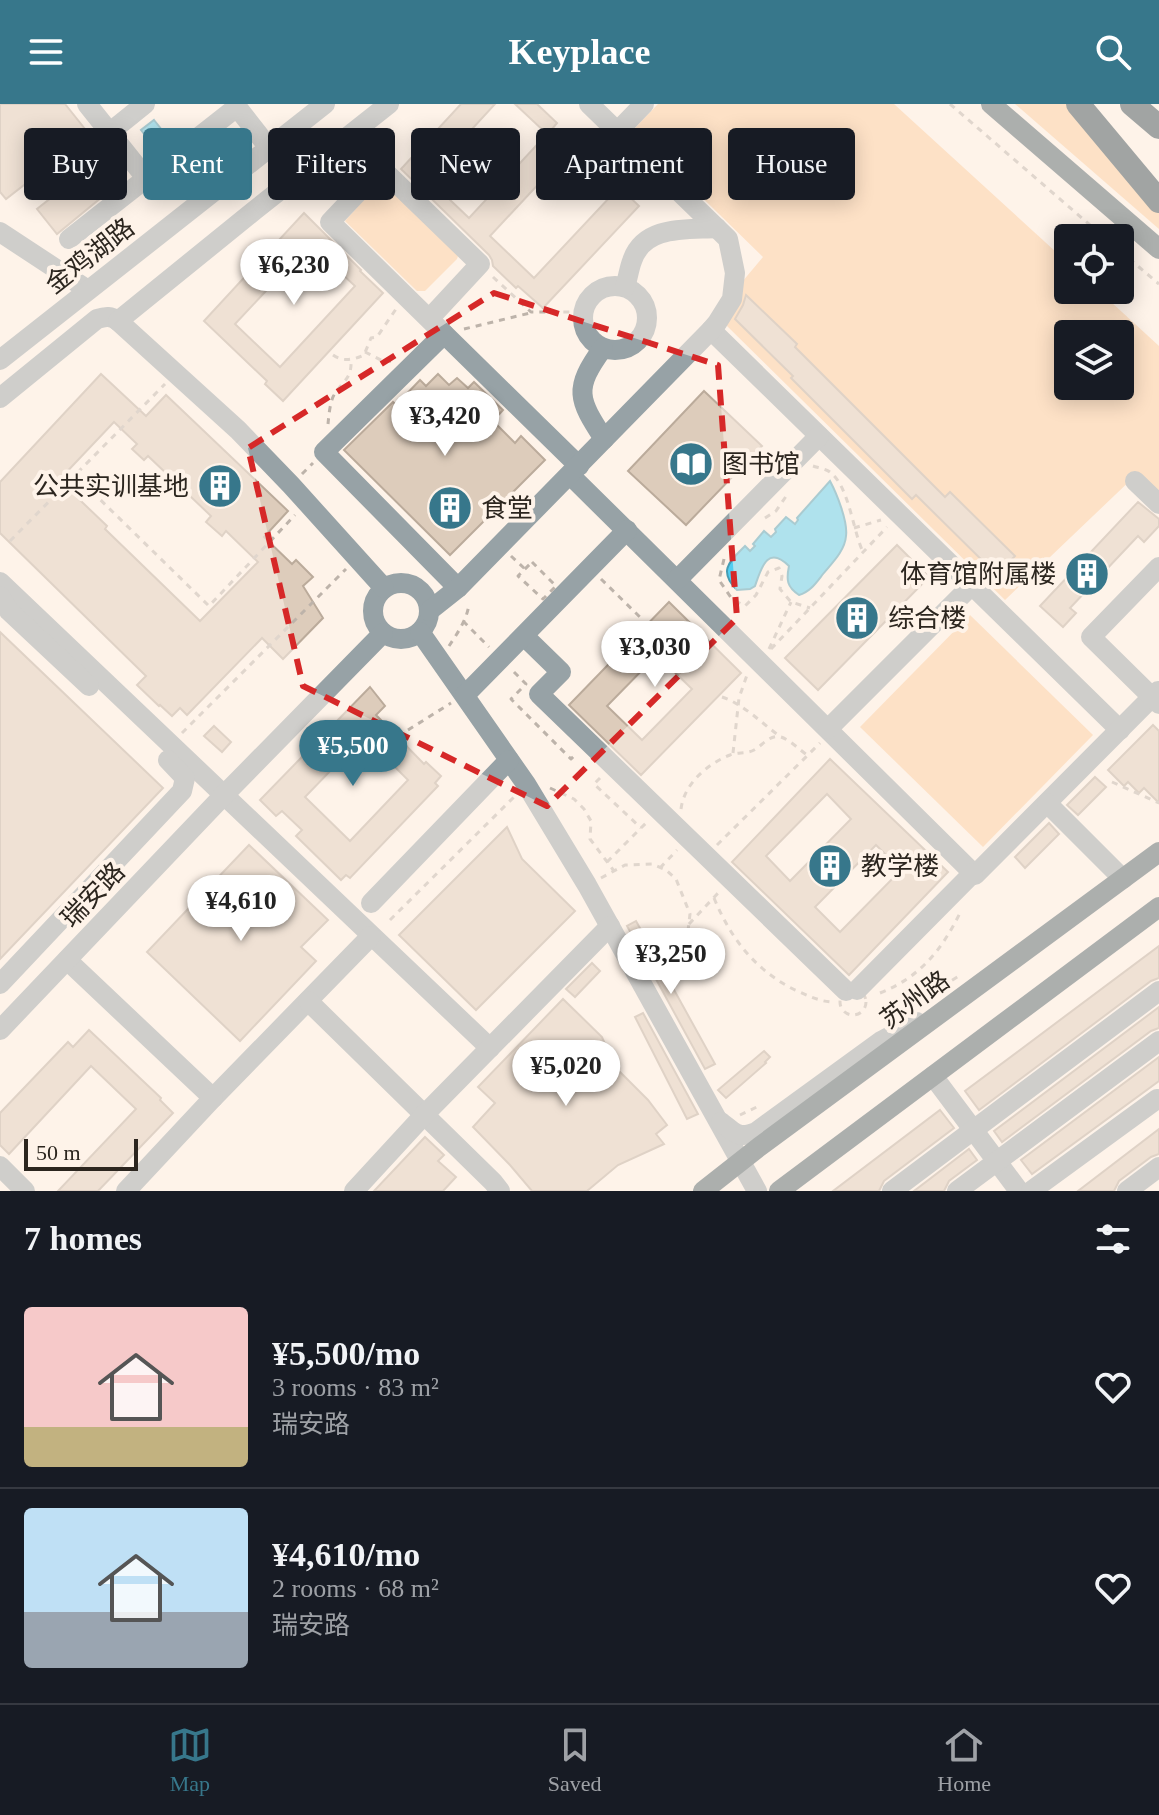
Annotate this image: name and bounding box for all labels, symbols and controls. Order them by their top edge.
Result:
icon: menu [24,30,68,74]
icon: search [1091,30,1135,74]
text: Keyplace [509,32,650,72]
chip: Buy [24,128,127,200]
chip: Rent [143,128,252,200]
chip: Filters [268,128,395,200]
chip: New [411,128,520,200]
chip: Apartment [536,128,712,200]
chip: House [728,128,855,200]
street label: 金鸡湖路 [40,213,140,299]
map controls [1054,224,1134,400]
button: locate [1054,224,1134,304]
pin: ¥6,230 [229,239,359,307]
text: ¥6,230 [258,250,330,279]
button: layers [1054,320,1134,400]
pin: ¥3,420 [380,390,510,458]
text: ¥3,420 [409,401,481,430]
library icon: 图书馆 [667,440,715,488]
place label: 图书馆 [722,450,800,479]
building icon: 公共实训基地 [196,462,244,510]
place label: 公共实训基地 [33,472,189,501]
building icon: 食堂 [426,484,474,532]
place label: 食堂 [481,494,533,523]
building icon: 体育馆附属楼 [1063,550,1111,598]
place label: 体育馆附属楼 [900,560,1056,589]
building icon: 综合楼 [833,594,881,642]
place label: 综合楼 [888,604,966,633]
pin: ¥3,030 [590,621,720,689]
text: ¥3,030 [619,632,691,661]
pin: ¥5,500 [288,720,418,788]
text: ¥5,500 [317,731,389,760]
building icon: 教学楼 [806,842,854,890]
place label: 教学楼 [861,852,939,881]
street label: 瑞安路 [55,857,131,933]
pin: ¥4,610 [176,875,306,943]
text: ¥4,610 [205,886,277,915]
pin: ¥3,250 [606,928,736,996]
text: ¥3,250 [635,939,707,968]
street label: 苏州路 [875,965,955,1035]
pin: ¥5,020 [501,1040,631,1108]
text: ¥5,020 [530,1051,602,1080]
scale bar [24,1135,138,1171]
text: 50 m [36,1140,81,1165]
icon: filters [1091,1217,1135,1261]
text: 7 homes [24,1220,142,1257]
text: ¥5,500/mo [272,1335,420,1372]
icon: home [88,1339,184,1435]
icon: heart [1091,1365,1135,1409]
text: 3 rooms · 83 m² [272,1373,439,1402]
text: 瑞安路 [272,1410,350,1439]
text: ¥4,610/mo [272,1536,420,1573]
icon: home [88,1540,184,1636]
icon: heart [1091,1566,1135,1610]
text: 2 rooms · 68 m² [272,1574,439,1603]
text: 瑞安路 [272,1611,350,1640]
tab: Map [168,1723,212,1797]
tab: Saved [548,1723,601,1797]
tab: Home [937,1723,991,1797]

